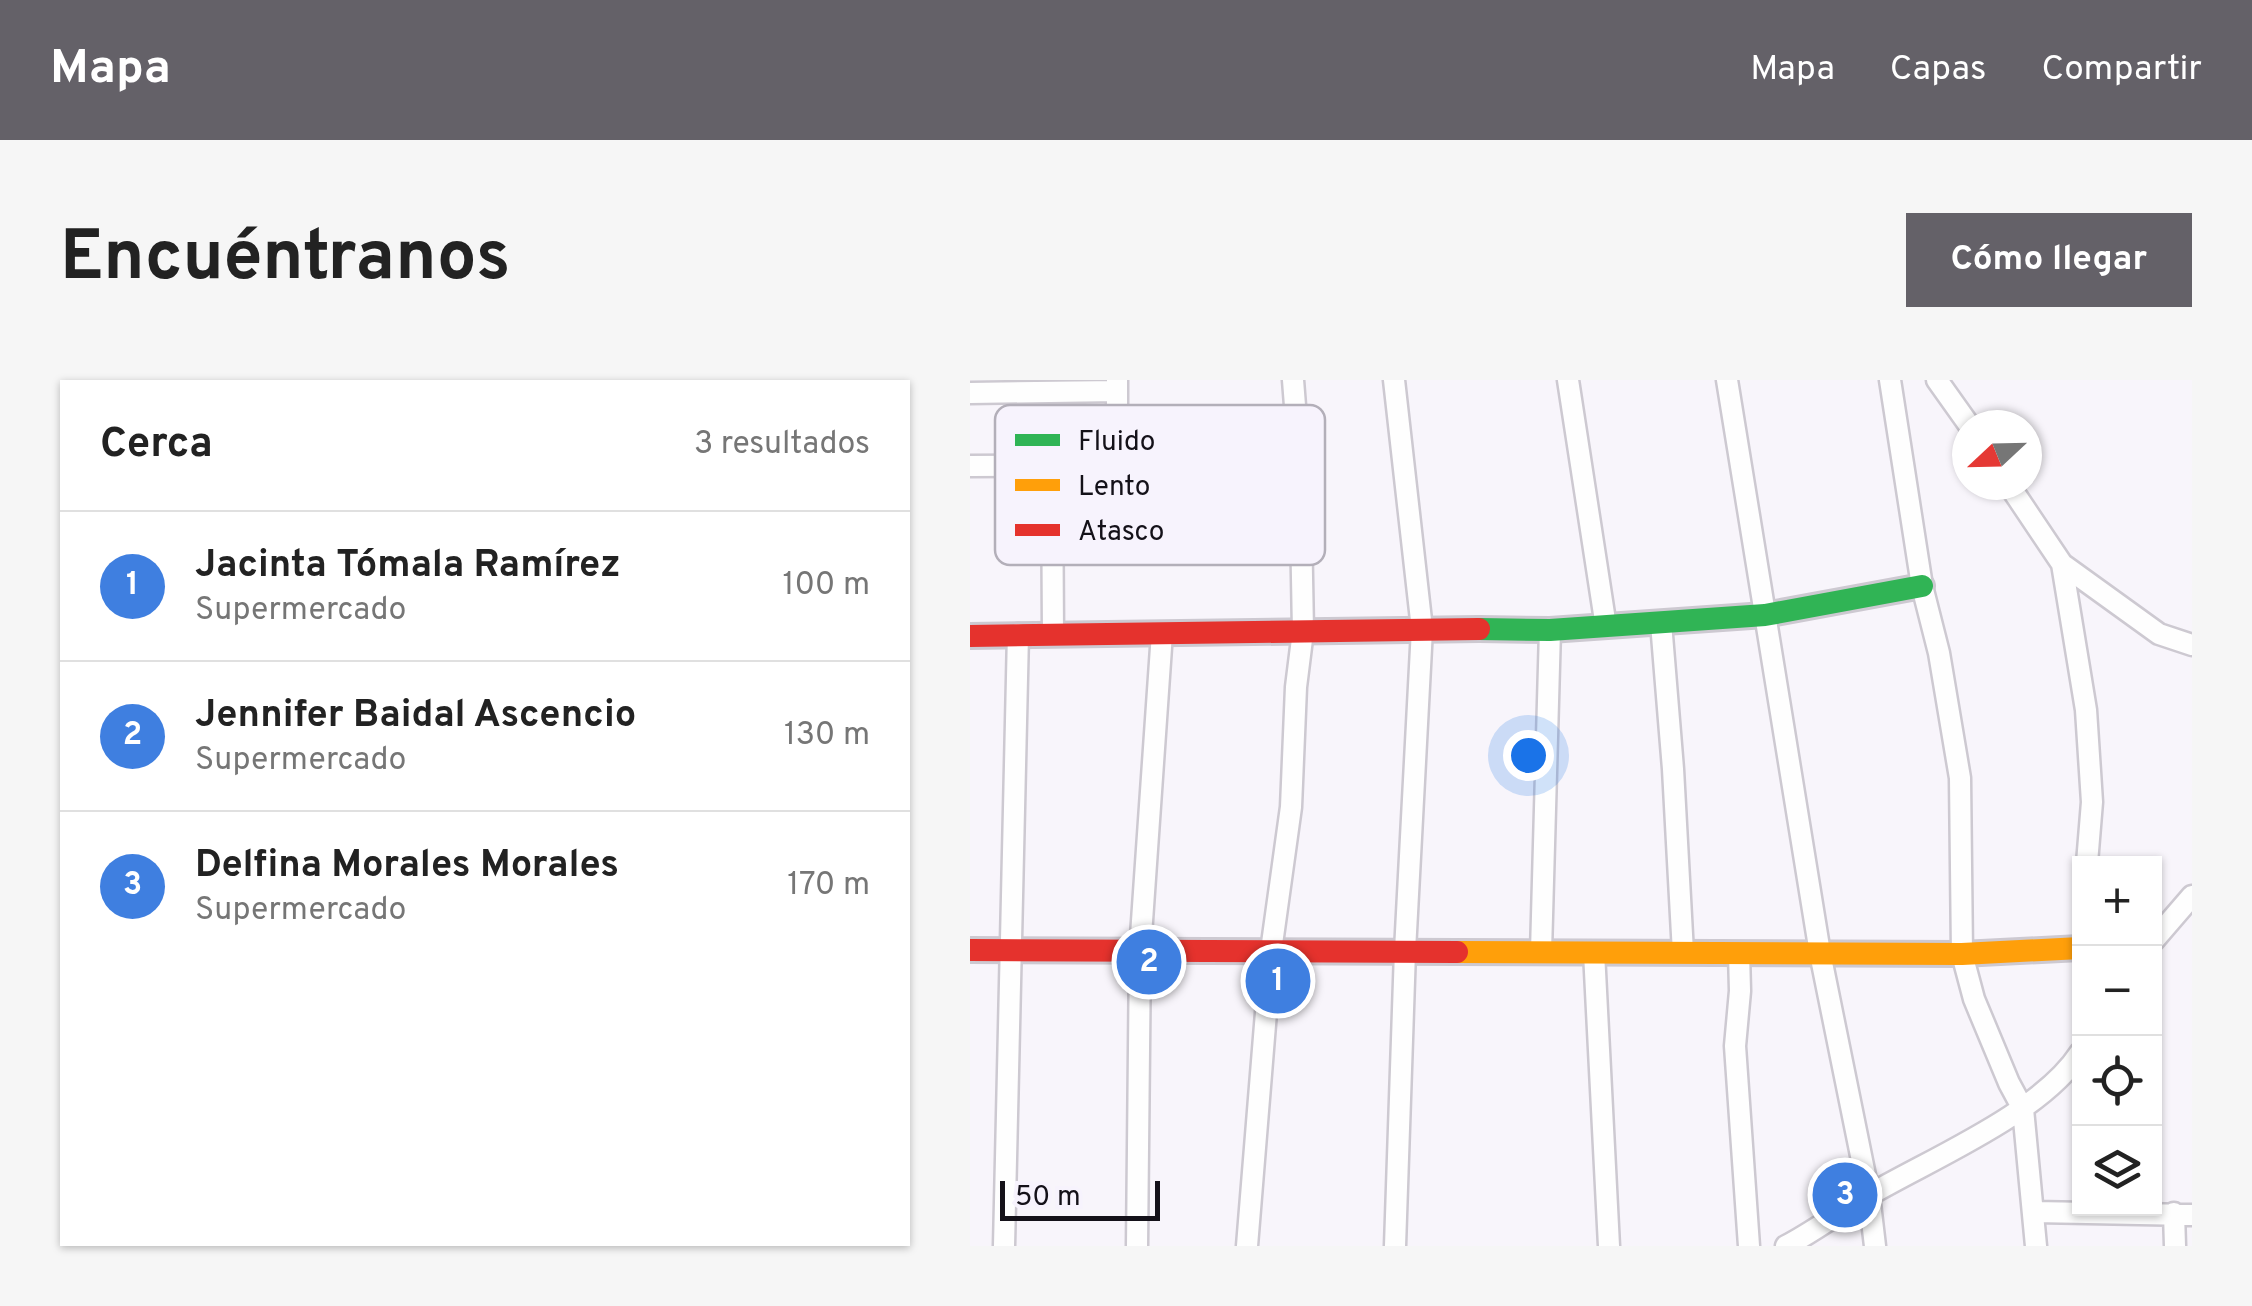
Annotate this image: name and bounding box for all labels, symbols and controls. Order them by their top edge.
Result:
text: Mapa [50,40,171,100]
text: Mapa [1750,48,1835,92]
text: Capas [1890,48,1986,92]
text: Compartir [2041,48,2202,92]
button: Cómo llegar [1906,213,2192,307]
text: Encuéntranos [60,216,510,305]
legend [995,405,1325,565]
north arrow [1952,410,2042,500]
text: Cerca [100,419,213,472]
text: 3 resultados [694,425,870,465]
text: Fluido [1078,425,1155,461]
text: Lento [1078,470,1150,506]
text: Atasco [1078,515,1164,551]
text: Jacinta Tómala Ramírez [195,542,621,591]
text: 1 [126,566,139,606]
text: 100 m [783,566,870,606]
text: Supermercado [195,591,406,631]
text: Jennifer Baidal Ascencio [195,692,636,741]
text: 2 [123,716,142,756]
text: 130 m [784,716,870,756]
your location [1503,730,1554,781]
text: Supermercado [195,741,406,781]
text: Delfina Morales Morales [195,842,619,891]
map controls [2072,856,2162,1216]
button: + [2072,856,2162,946]
text: 3 [123,866,142,906]
text: 170 m [787,866,870,906]
text: Supermercado [195,891,406,931]
pin: 2 [1116,924,1182,1000]
pin: 1 [1246,944,1310,1018]
button: − [2072,946,2162,1036]
button: locate [2072,1036,2162,1126]
button: layers [2072,1126,2162,1216]
pin: 3 [1812,1158,1878,1232]
scale bar [1000,1176,1160,1220]
text: 50 m [1015,1180,1081,1216]

